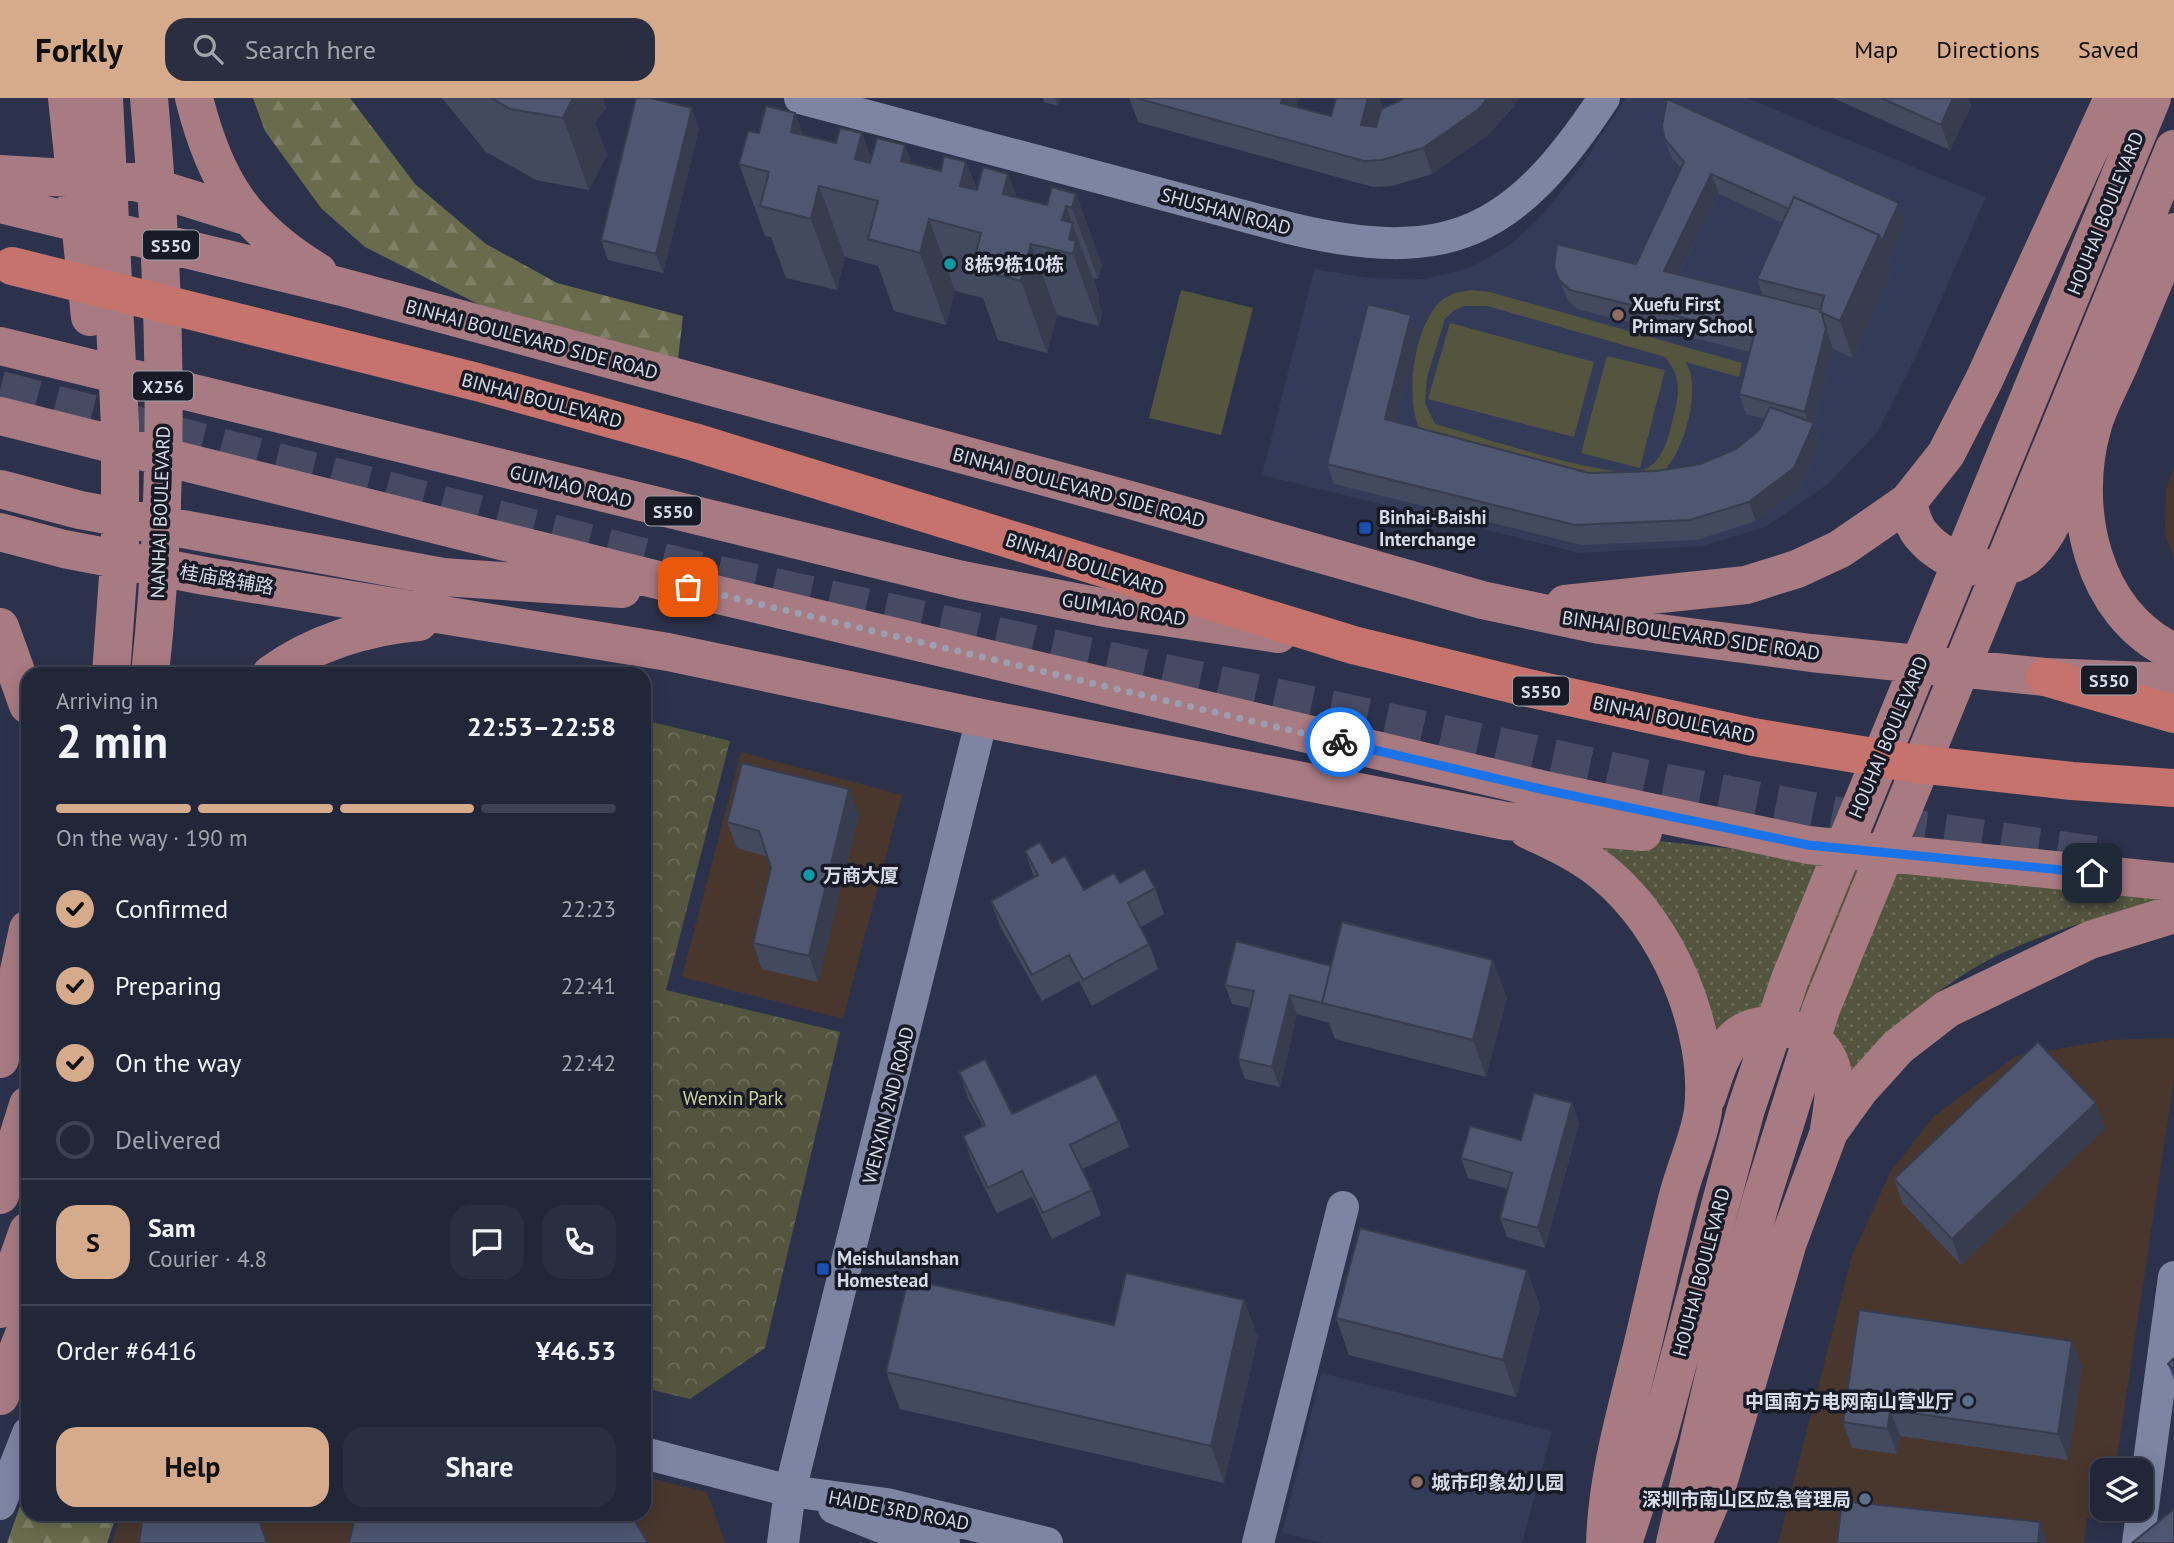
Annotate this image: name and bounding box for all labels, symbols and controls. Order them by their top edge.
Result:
search box [165,18,655,81]
text: Forkly [35,28,123,71]
icon: search [189,30,227,68]
text: Search here [245,33,376,66]
text: Map [1854,34,1898,65]
text: Directions [1936,34,2040,65]
text: Saved [2078,34,2139,65]
street label: HOUHAI BOULEVARD [2061,128,2149,298]
street label: SHUSHAN ROAD [1158,182,1294,240]
road number: S550 [143,230,199,260]
place label: 8栋9栋10栋 [964,252,1064,276]
marker: 8栋9栋10栋 [942,256,958,272]
place label: Xuefu First Primary School [1632,292,1754,338]
street label: BINHAI BOULEVARD SIDE ROAD [403,294,661,384]
marker: Xuefu First Primary School [1610,307,1626,323]
street label: BINHAI BOULEVARD [459,367,625,433]
road number: X256 [133,372,193,400]
street label: NANHAI BOULEVARD [145,425,175,599]
street label: BINHAI BOULEVARD SIDE ROAD [950,442,1208,532]
street label: GUIMIAO ROAD [507,459,635,513]
road number: S550 [645,496,701,526]
place label: Binhai-Baishi Interchange [1379,505,1487,551]
marker: Binhai-Baishi Interchange [1357,520,1373,536]
street label: BINHAI BOULEVARD [1003,527,1167,601]
pin [658,557,718,617]
street label: 桂庙路辅路 [178,559,276,599]
icon: bag [669,568,707,606]
street label: GUIMIAO ROAD [1060,587,1188,631]
street label: BINHAI BOULEVARD SIDE ROAD [1561,605,1821,665]
street label: HOUHAI BOULEVARD [1843,652,1933,822]
road number: S550 [2081,666,2137,694]
road number: S550 [1513,676,1569,706]
text: Arriving in [56,686,158,715]
street label: BINHAI BOULEVARD [1591,690,1757,748]
courier [1305,707,1375,777]
text: 22:53–22:58 [467,710,616,743]
text: 2 min [56,711,168,771]
icon: bike [1321,723,1359,761]
text: On the way · 190 m [56,823,248,852]
pin [2062,843,2122,903]
icon: home [2073,854,2111,892]
place label: 万商大厦 [823,863,899,887]
marker: 万商大厦 [801,867,817,883]
icon: check [56,890,94,928]
text: Confirmed [115,892,228,925]
text: 22:23 [561,894,616,923]
icon: check [56,967,94,1005]
text: Preparing [115,969,222,1002]
text: 22:41 [561,971,616,1000]
street label: WENXIN 2ND ROAD [857,1024,919,1186]
icon: check [56,1044,94,1082]
text: On the way [115,1046,241,1079]
text: 22:42 [561,1048,616,1077]
park label: Wenxin Park [683,1086,783,1110]
text: Delivered [115,1123,221,1156]
street label: HOUHAI BOULEVARD [1667,1185,1735,1359]
button: chat [450,1205,524,1279]
button: phone [542,1205,616,1279]
text: Sam [148,1211,196,1244]
text: S [86,1226,100,1259]
text: Courier · 4.8 [148,1244,267,1273]
place label: Meishulanshan Homestead [837,1246,959,1292]
marker: Meishulanshan Homestead [815,1261,831,1277]
text: Order #6416 [56,1334,196,1367]
text: ¥46.53 [536,1334,616,1367]
place label: 中国南方电网南山营业厅 [1745,1389,1954,1413]
marker: 中国南方电网南山营业厅 [1960,1393,1976,1409]
button: Help [56,1427,329,1507]
button: Share [343,1427,616,1507]
map controls [2090,1458,2153,1521]
button: layers [2090,1458,2153,1521]
place label: 城市印象幼儿园 [1431,1470,1564,1494]
marker: 城市印象幼儿园 [1409,1474,1425,1490]
street label: HAIDE 3RD ROAD [827,1485,971,1535]
place label: 深圳市南山区应急管理局 [1642,1487,1851,1511]
marker: 深圳市南山区应急管理局 [1857,1491,1873,1507]

